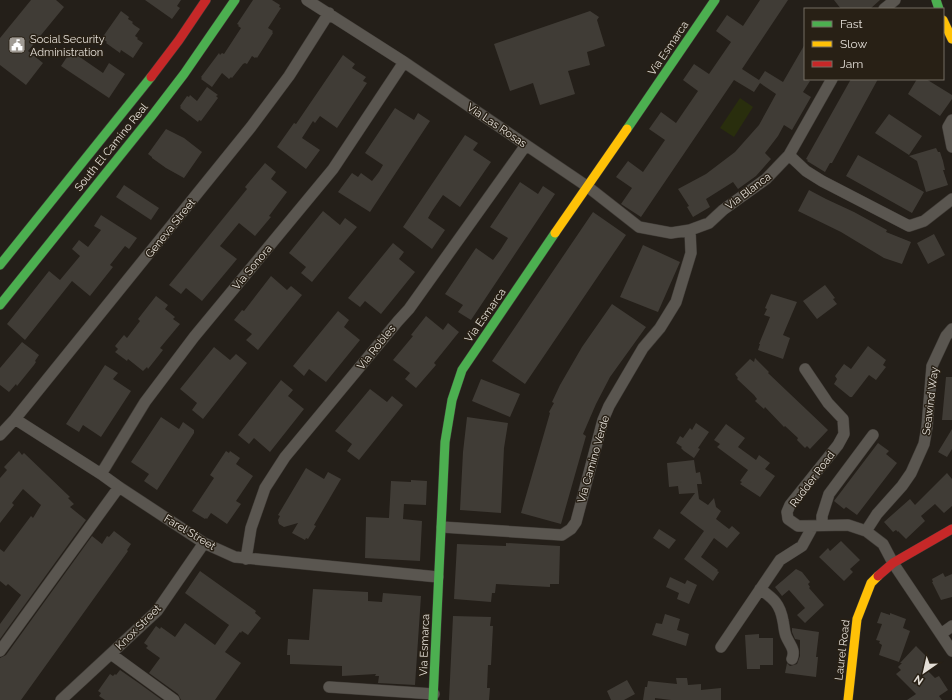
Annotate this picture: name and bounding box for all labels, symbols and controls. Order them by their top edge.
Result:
legend [804,8,944,80]
text: Fast [840,17,863,31]
street label: Via Esmarca [646,19,691,78]
place label: Social Security Administration [30,33,105,59]
public building icon: Social Security Administration [7,35,27,55]
text: Slow [840,37,867,51]
text: Jam [840,57,863,71]
street label: South El Camino Real [72,101,151,194]
street label: Via Las Rosas [464,101,529,150]
street label: Via Blanca [723,170,774,213]
street label: Geneva Street [143,196,198,260]
street label: Via Sonora [230,242,275,292]
street label: Via Esmarca [462,286,509,345]
street label: Via Robles [354,322,398,372]
street label: Seawind Way [920,366,941,436]
street label: Via Camino Verde [575,413,612,504]
street label: Rudder Road [787,449,838,510]
street label: Farel Street [162,512,218,553]
street label: Knox Street [113,602,164,653]
street label: Via Esmarca [417,614,432,676]
street label: Laurel Road [832,619,853,681]
north arrow [904,652,944,692]
text: N [912,672,926,688]

